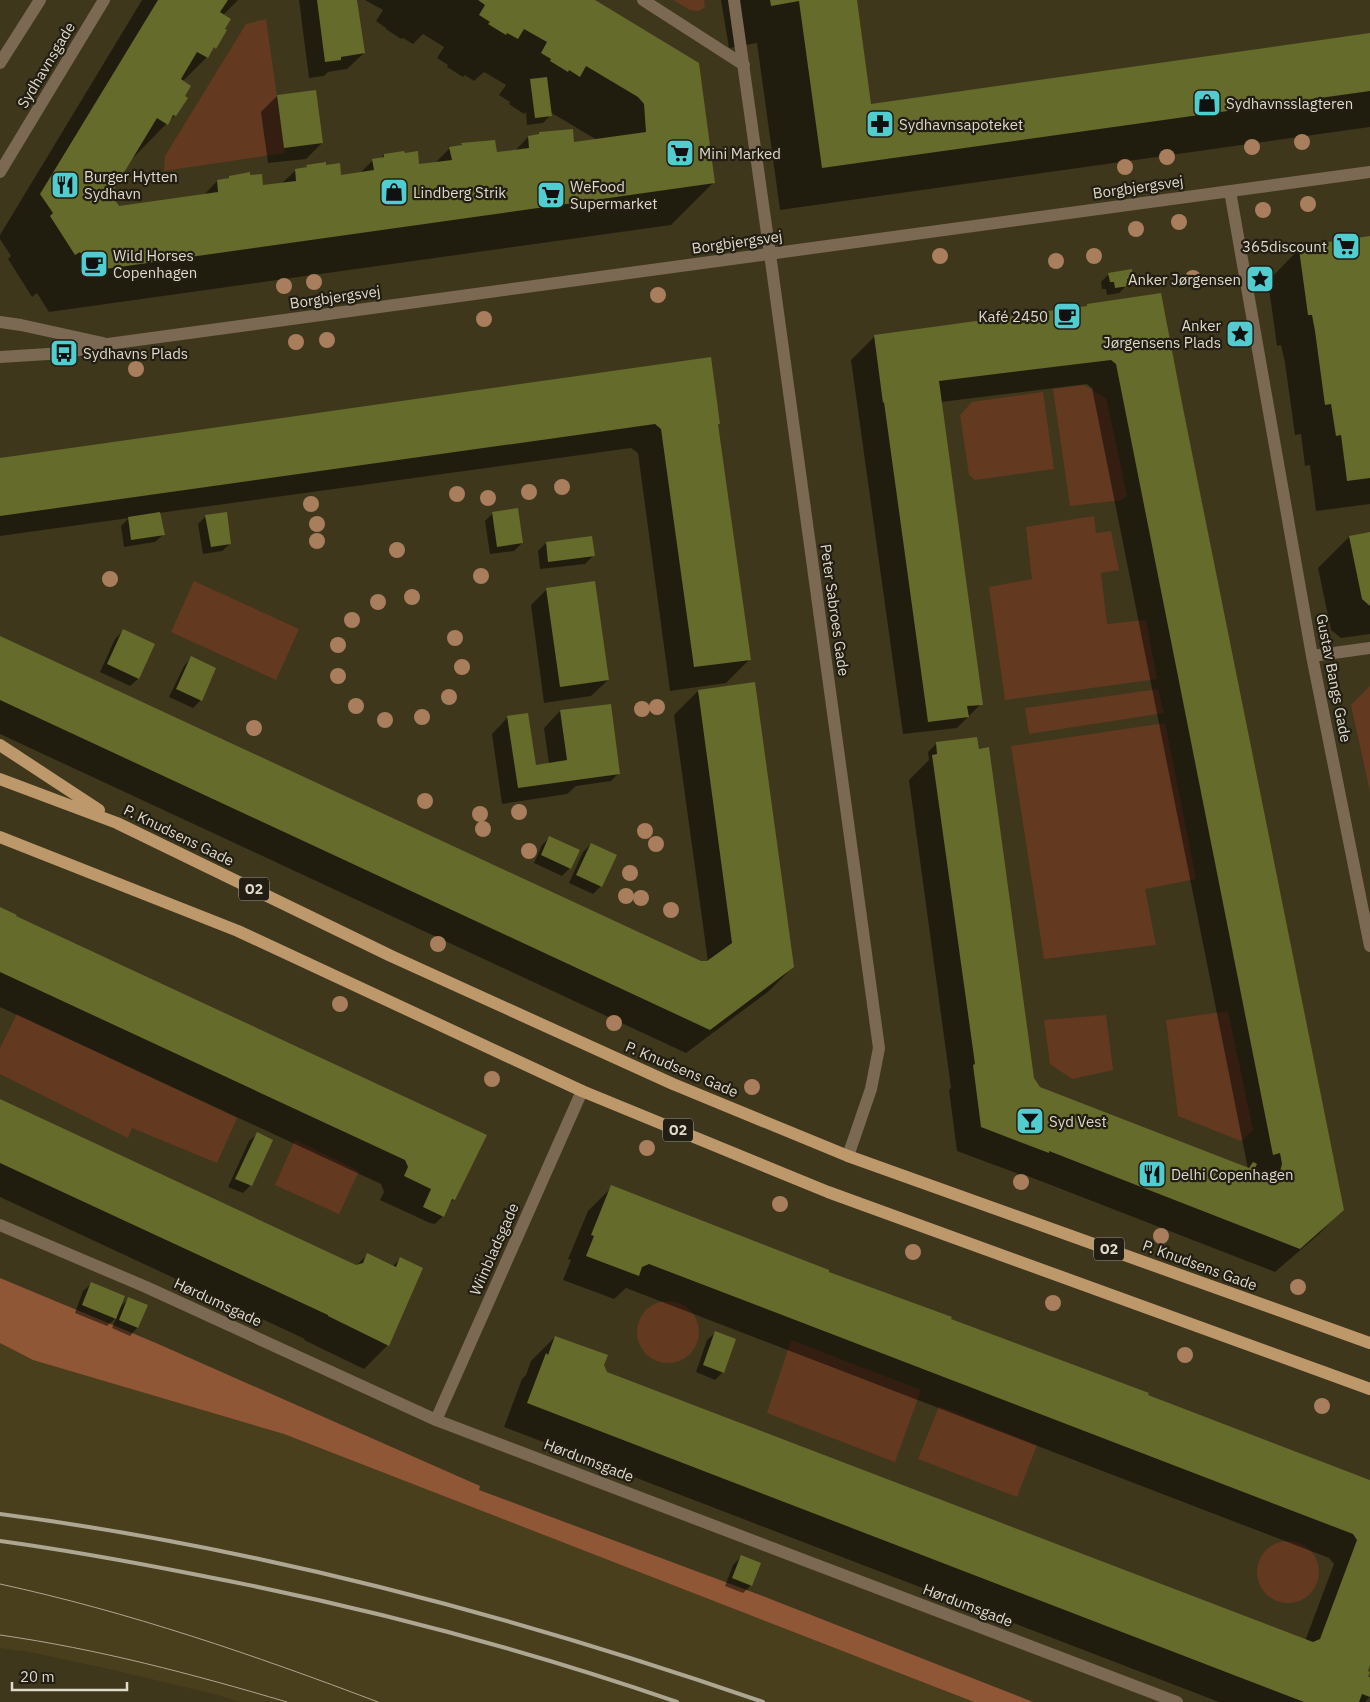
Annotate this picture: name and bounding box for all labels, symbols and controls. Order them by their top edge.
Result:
street label: Sydhavnsgade [13,18,79,112]
shop icon: Sydhavnsslagteren [1192,88,1222,118]
place label: Sydhavnsslagteren [1226,94,1353,113]
pharmacy icon: Sydhavnsapoteket [865,109,895,139]
place label: Sydhavnsapoteket [899,115,1023,134]
supermarket icon: Mini Marked [665,138,695,168]
place label: Mini Marked [699,144,781,163]
place label: Burger Hytten Sydhavn [84,167,178,203]
restaurant icon: Burger Hytten Sydhavn [50,170,80,200]
street label: Borgbjergsvej [1091,171,1185,203]
shop icon: Lindberg Strik [379,177,409,207]
place label: WeFood Supermarket [570,177,657,213]
supermarket icon: WeFood Supermarket [536,180,566,210]
place label: Lindberg Strik [413,183,506,202]
street label: Borgbjergsvej [690,226,784,258]
supermarket icon: 365discount [1331,231,1361,261]
place label: 365discount [1242,237,1327,256]
place label: Wild Horses Copenhagen [113,246,197,282]
cafe icon: Wild Horses Copenhagen [79,249,109,279]
place icon: Anker Jørgensen [1245,264,1275,294]
place label: Anker Jørgensen [1128,270,1241,289]
street label: Borgbjergsvej [288,281,382,313]
cafe icon: Kafé 2450 [1052,301,1082,331]
place label: Kafé 2450 [978,307,1048,326]
place label: Anker Jørgensens Plads [1103,316,1221,352]
place icon: Anker Jørgensens Plads [1225,319,1255,349]
bus stop icon: Sydhavns Plads [49,338,79,368]
place label: Sydhavns Plads [83,344,188,363]
street label: Peter Sabroes Gade [816,543,854,677]
street label: Gustav Bangs Gade [1312,612,1356,744]
street label: P. Knudsens Gade [121,800,237,870]
road number: O2 [239,878,269,901]
street label: P. Knudsens Gade [623,1037,741,1101]
bar icon: Syd Vest [1015,1106,1045,1136]
place label: Syd Vest [1049,1112,1107,1131]
road number: O2 [663,1118,693,1142]
restaurant icon: Delhi Copenhagen [1137,1159,1167,1189]
place label: Delhi Copenhagen [1171,1165,1293,1184]
street label: Wiinbladsgade [465,1200,523,1298]
street label: P. Knudsens Gade [1140,1235,1260,1295]
road number: O2 [1094,1238,1124,1260]
street label: Hørdumsgade [171,1273,265,1331]
street label: Hørdumsgade [541,1434,637,1486]
street label: Hørdumsgade [920,1579,1016,1631]
scale bar [12,1660,128,1692]
text: 20 m [20,1667,55,1686]

